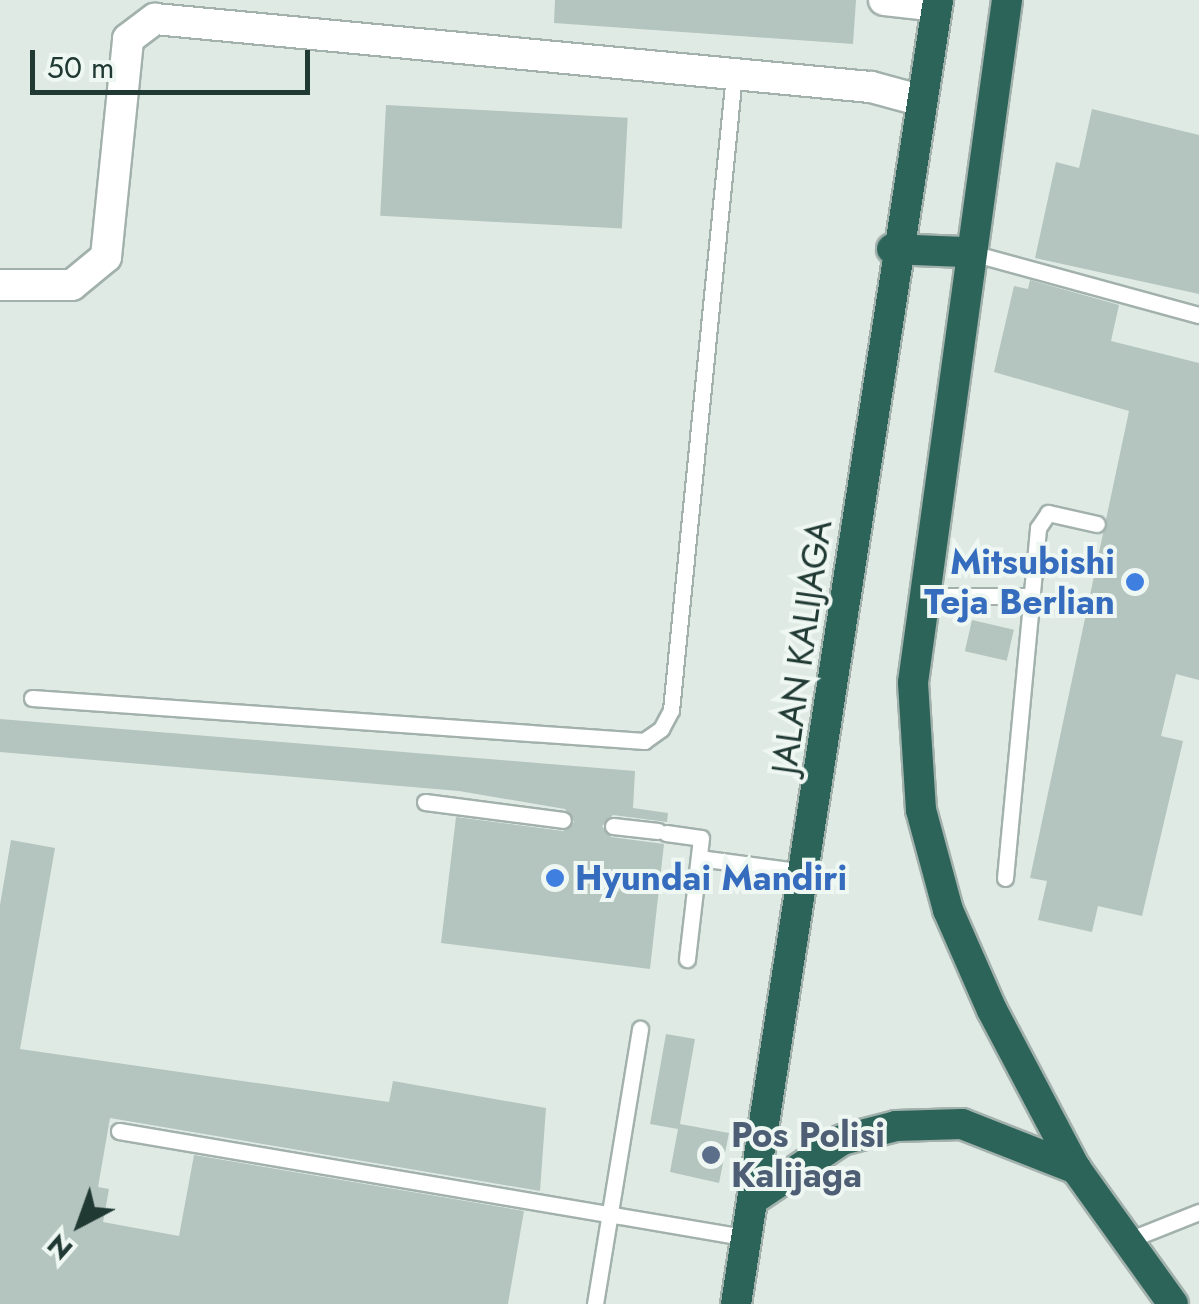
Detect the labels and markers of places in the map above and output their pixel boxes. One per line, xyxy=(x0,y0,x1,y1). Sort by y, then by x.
place label: Mitsubishi Teja Berlian xyxy=(924,541,1115,623)
marker: Mitsubishi Teja Berlian xyxy=(1124,571,1146,593)
place label: Hyundai Mandiri xyxy=(575,857,847,899)
marker: Hyundai Mandiri xyxy=(544,867,566,889)
place label: Pos Polisi Kalijaga xyxy=(731,1114,885,1196)
marker: Pos Polisi Kalijaga xyxy=(700,1144,722,1166)

